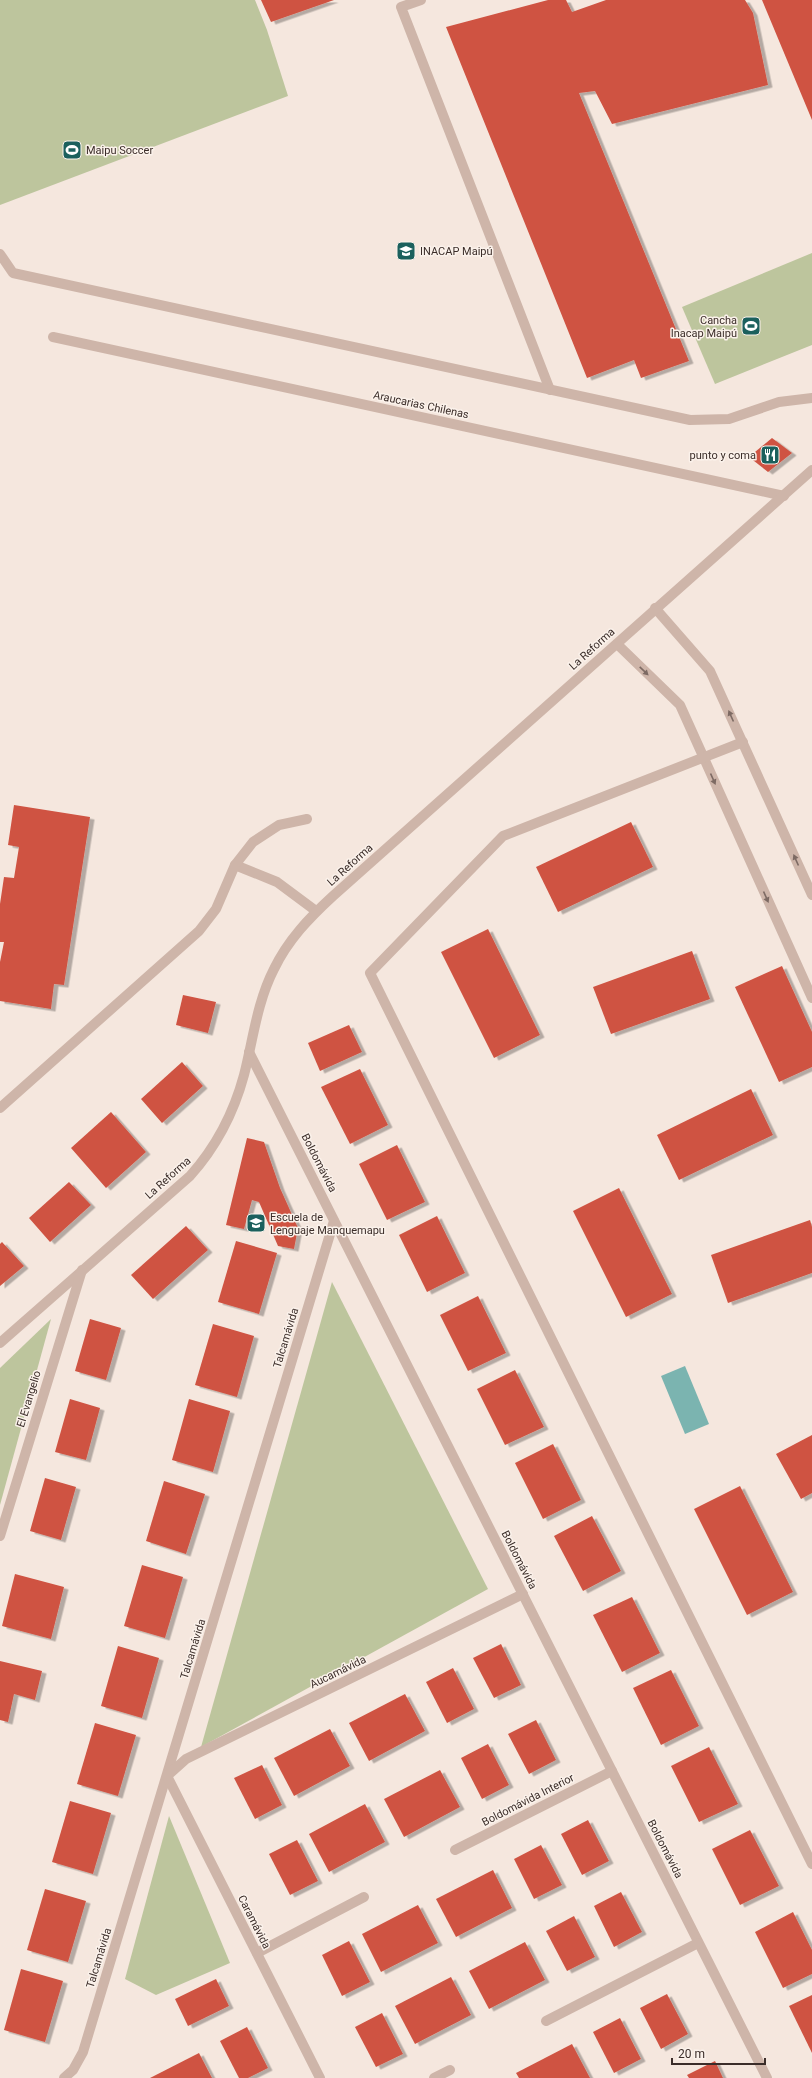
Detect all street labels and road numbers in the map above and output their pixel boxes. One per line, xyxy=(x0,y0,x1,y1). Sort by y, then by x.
street label: Araucarias Chilenas xyxy=(372,389,470,422)
street label: La Reforma xyxy=(567,625,617,673)
street label: La Reforma xyxy=(325,841,375,889)
street label: Boldomávida xyxy=(299,1132,339,1194)
street label: La Reforma xyxy=(143,1154,193,1202)
street label: Talcamávida xyxy=(271,1306,301,1370)
street label: El Evangelio xyxy=(14,1369,44,1429)
street label: Boldomávida xyxy=(499,1529,539,1591)
street label: Talcamávida xyxy=(178,1617,208,1681)
street label: Aucamávida xyxy=(308,1653,368,1691)
street label: Boldomávida Interior xyxy=(480,1771,576,1829)
street label: Boldomávida xyxy=(645,1818,685,1880)
street label: Caramávida xyxy=(235,1893,273,1951)
street label: Talcamávida xyxy=(84,1926,114,1990)

